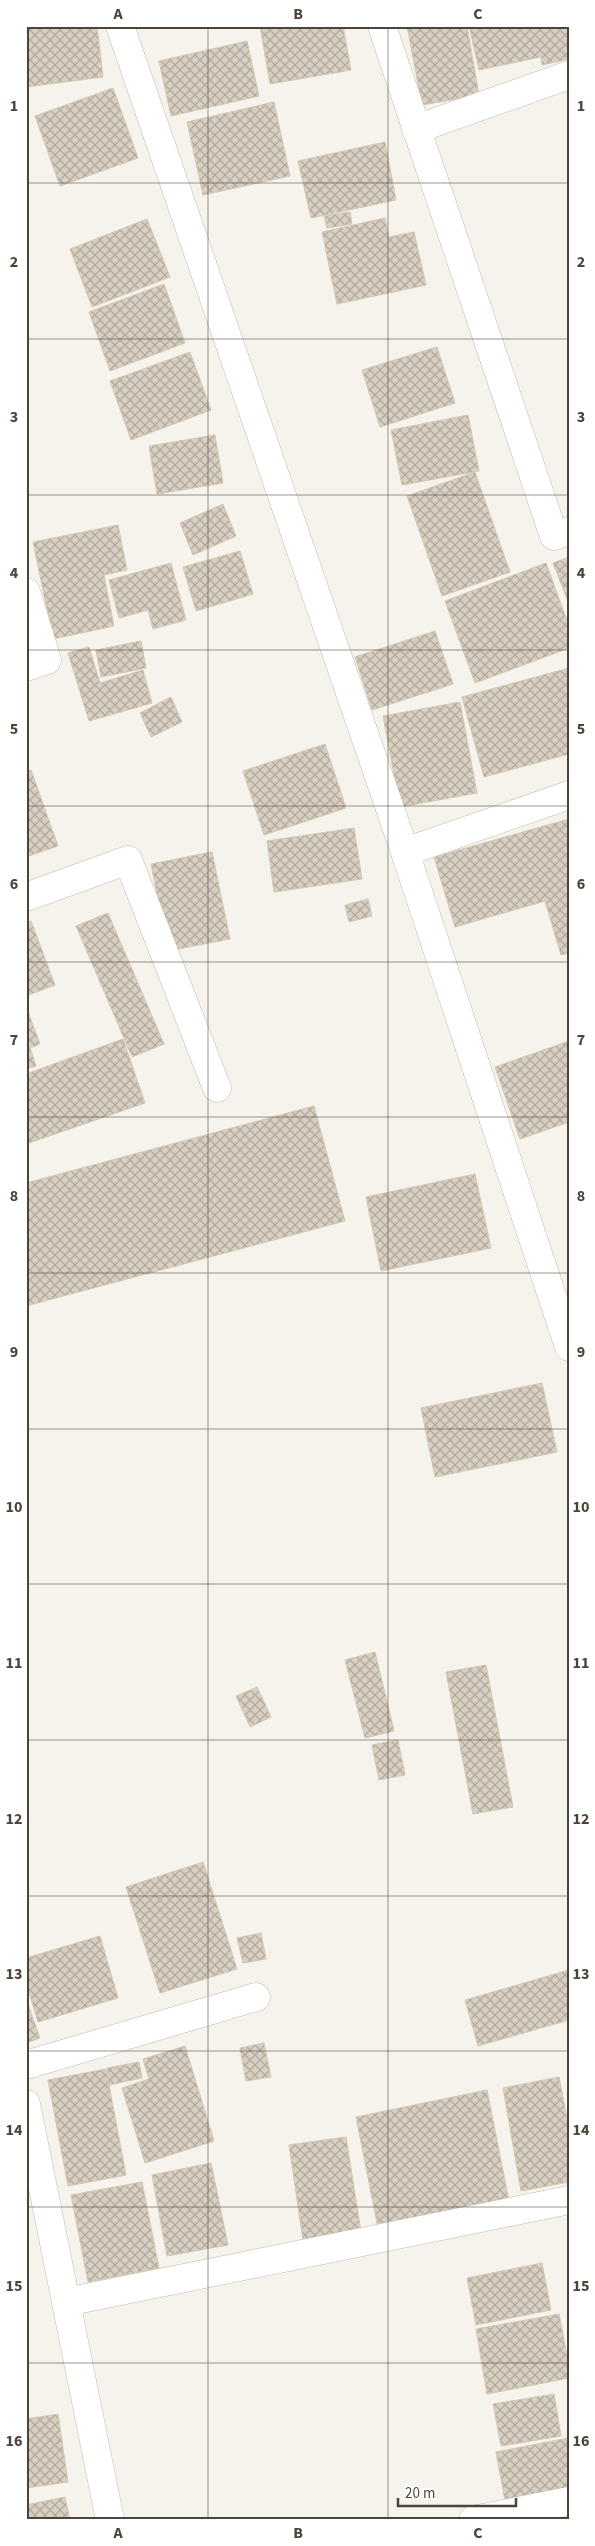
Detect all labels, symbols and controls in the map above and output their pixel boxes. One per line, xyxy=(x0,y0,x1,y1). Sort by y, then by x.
text: A xyxy=(112,3,123,25)
text: B xyxy=(293,3,303,25)
text: C xyxy=(473,3,483,25)
text: 1 xyxy=(10,95,18,117)
text: 1 xyxy=(577,95,585,117)
text: 2 xyxy=(10,251,18,273)
text: 2 xyxy=(577,251,585,273)
text: 3 xyxy=(10,406,18,428)
text: 3 xyxy=(577,406,585,428)
text: 4 xyxy=(10,562,19,584)
text: 4 xyxy=(577,562,586,584)
text: 5 xyxy=(10,718,18,740)
text: 5 xyxy=(577,718,585,740)
text: 6 xyxy=(10,873,18,895)
text: 6 xyxy=(577,873,585,895)
text: 7 xyxy=(10,1029,18,1051)
text: 7 xyxy=(577,1029,585,1051)
text: 8 xyxy=(10,1185,18,1207)
text: 8 xyxy=(577,1185,585,1207)
text: 9 xyxy=(10,1341,18,1363)
text: 9 xyxy=(577,1341,585,1363)
text: 10 xyxy=(6,1496,22,1518)
text: 10 xyxy=(573,1496,589,1518)
text: 11 xyxy=(6,1652,22,1674)
text: 11 xyxy=(573,1652,589,1674)
text: 12 xyxy=(6,1808,22,1830)
text: 12 xyxy=(573,1808,589,1830)
text: 13 xyxy=(6,1963,22,1985)
text: 13 xyxy=(573,1963,589,1985)
text: 14 xyxy=(6,2119,23,2141)
text: 14 xyxy=(573,2119,590,2141)
text: 15 xyxy=(6,2275,22,2297)
text: 15 xyxy=(573,2275,589,2297)
text: 16 xyxy=(6,2430,22,2452)
text: 16 xyxy=(573,2430,589,2452)
scale bar xyxy=(398,2476,515,2508)
text: 20 m xyxy=(405,2483,435,2504)
text: A xyxy=(112,2522,123,2544)
text: B xyxy=(293,2522,303,2544)
text: C xyxy=(473,2522,483,2544)

